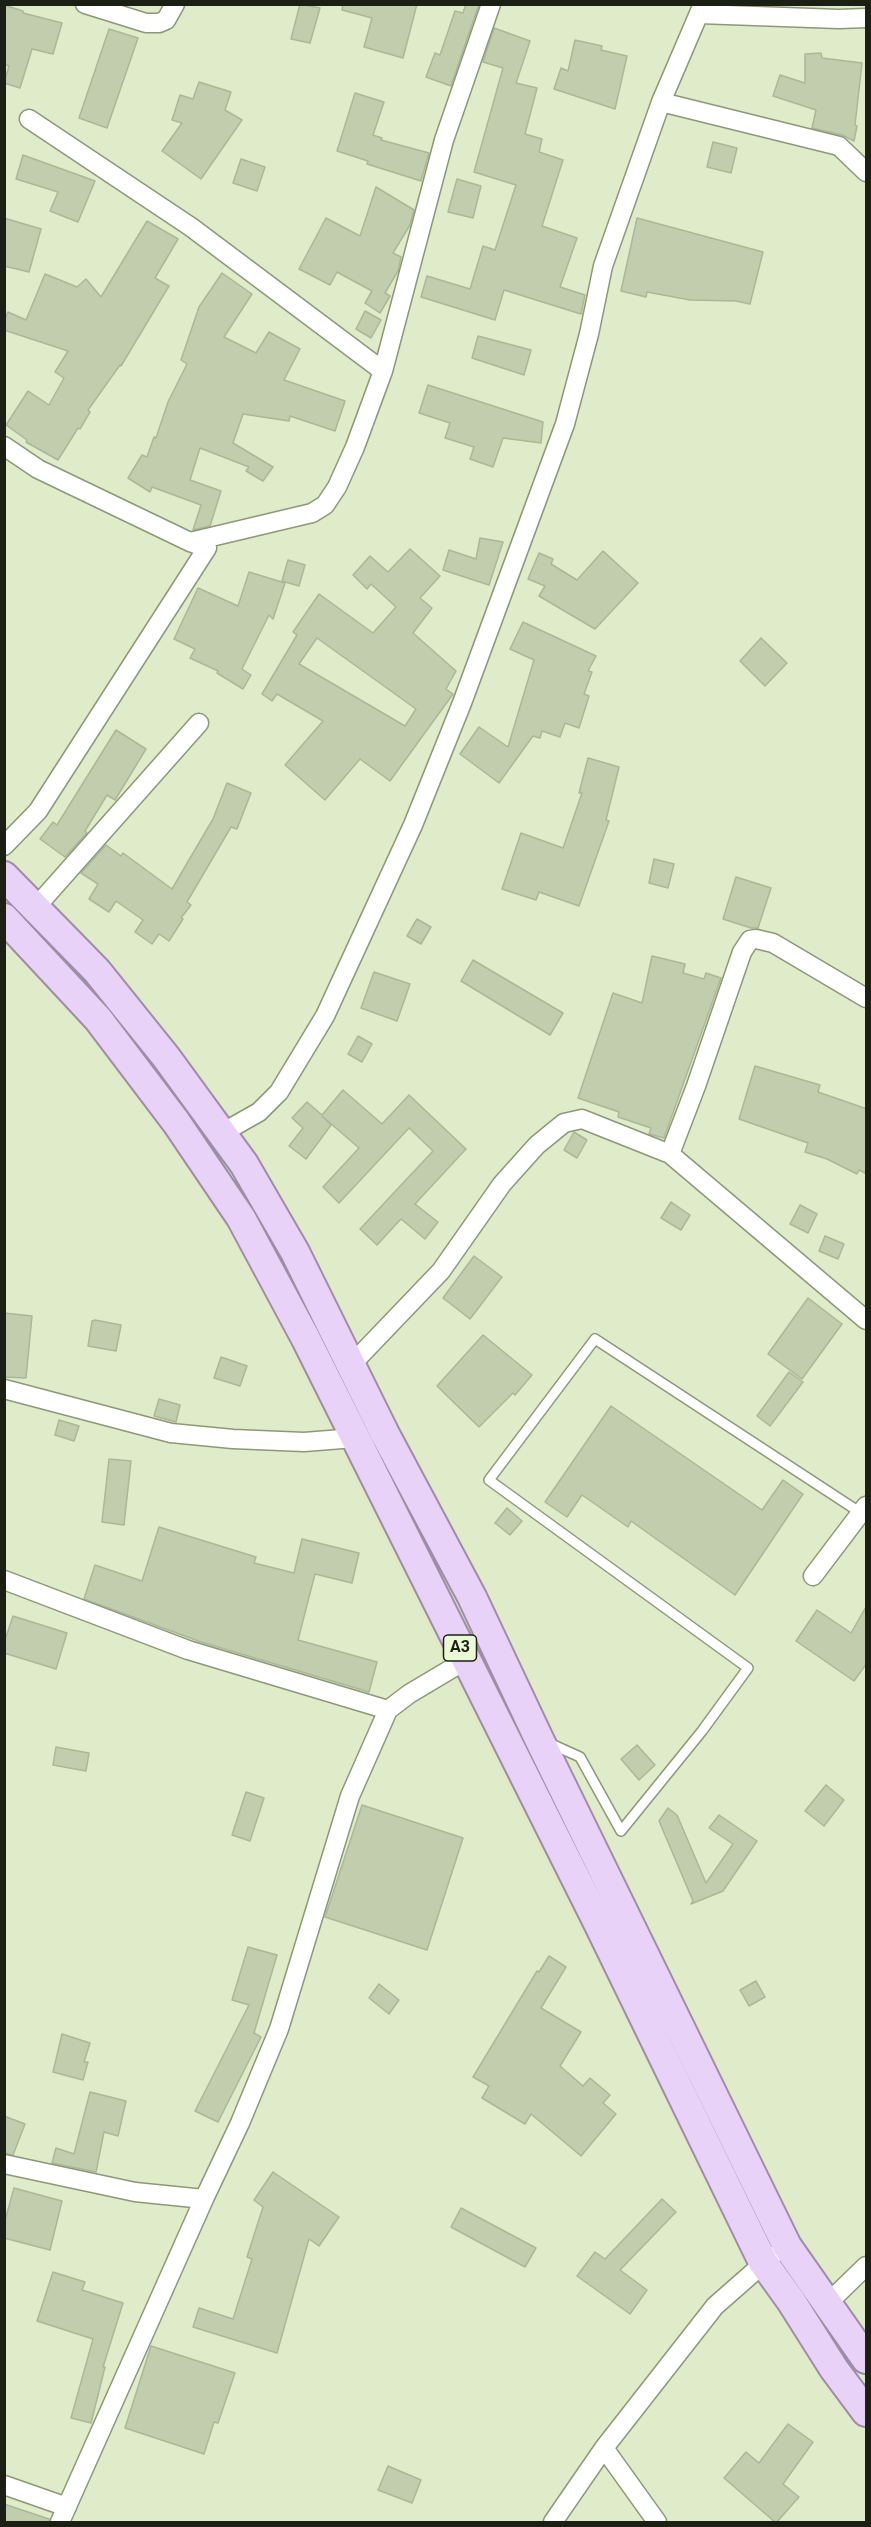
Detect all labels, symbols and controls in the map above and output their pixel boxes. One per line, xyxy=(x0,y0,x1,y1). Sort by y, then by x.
road number: A3 xyxy=(444,1635,476,1661)

